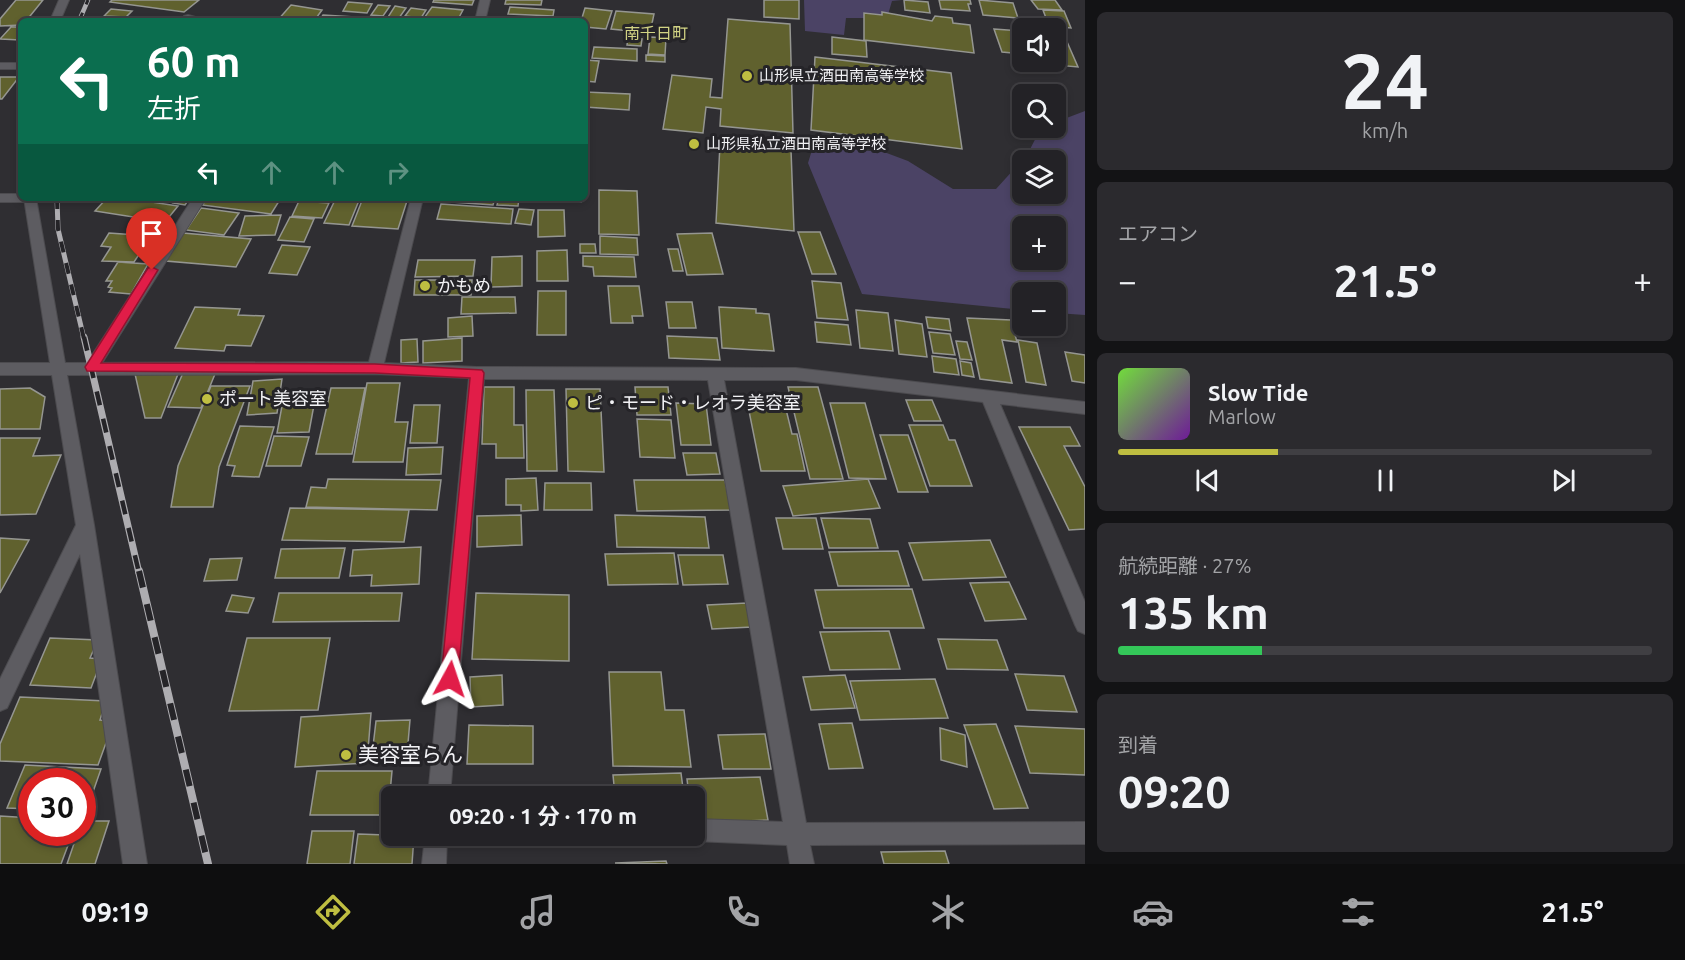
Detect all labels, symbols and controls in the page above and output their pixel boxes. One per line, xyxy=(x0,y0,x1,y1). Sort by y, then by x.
map controls xyxy=(1012,18,1066,336)
button: sound xyxy=(1012,18,1066,72)
district label: 南千日町 xyxy=(624,24,688,42)
text: 24 xyxy=(1341,36,1429,124)
text: 60 m xyxy=(147,38,241,85)
icon: left xyxy=(48,42,126,120)
place label: 山形県立酒田南高等学校 xyxy=(759,67,924,84)
marker: 山形県立酒田南高等学校 xyxy=(740,69,754,83)
button: search xyxy=(1012,84,1066,138)
text: 左折 xyxy=(147,93,201,123)
text: km/h xyxy=(1362,119,1408,142)
place label: 山形県私立酒田南高等学校 xyxy=(706,135,886,152)
marker: 山形県私立酒田南高等学校 xyxy=(687,137,701,151)
button: layers xyxy=(1012,150,1066,204)
icon: left xyxy=(192,156,225,189)
icon: ahead xyxy=(255,156,288,189)
icon: ahead xyxy=(318,156,351,189)
icon: right xyxy=(381,156,414,189)
pin xyxy=(126,208,177,270)
button: + xyxy=(1012,216,1066,270)
icon: arrive xyxy=(135,217,168,250)
text: エアコン xyxy=(1118,222,1198,245)
text: 21.5° xyxy=(1333,255,1437,306)
text: − xyxy=(1118,262,1137,299)
text: + xyxy=(1633,262,1652,299)
place label: かもめ xyxy=(437,275,491,295)
marker: かもめ xyxy=(418,279,432,293)
button: − xyxy=(1012,282,1066,336)
text: Slow Tide xyxy=(1208,380,1308,405)
place label: ポート美容室 xyxy=(219,388,327,408)
marker: ポート美容室 xyxy=(200,392,214,406)
place label: ピ・モード・レオラ美容室 xyxy=(585,392,801,412)
marker: ピ・モード・レオラ美容室 xyxy=(566,396,580,410)
text: Marlow xyxy=(1208,405,1276,428)
icon: previous xyxy=(1191,464,1224,497)
icon: pause xyxy=(1369,464,1402,497)
icon: next xyxy=(1547,464,1580,497)
text: 航続距離 · 27% xyxy=(1118,554,1251,577)
text: 135 km xyxy=(1118,587,1269,638)
position arrow xyxy=(418,647,482,711)
text: 到着 xyxy=(1118,733,1158,756)
place label: 美容室らん xyxy=(358,742,463,766)
marker: 美容室らん xyxy=(339,748,353,762)
text: 09:20 xyxy=(1118,766,1231,817)
speed limit sign: 30 xyxy=(18,768,96,846)
text: 09:20 · 1 分 · 170 m xyxy=(449,803,637,828)
icon: directions xyxy=(312,891,354,933)
icon: music xyxy=(517,891,559,933)
icon: phone xyxy=(722,891,764,933)
icon: climate xyxy=(927,891,969,933)
icon: car xyxy=(1132,891,1174,933)
icon: filters xyxy=(1337,891,1379,933)
text: 09:19 xyxy=(81,897,149,927)
text: 21.5° xyxy=(1542,897,1603,927)

